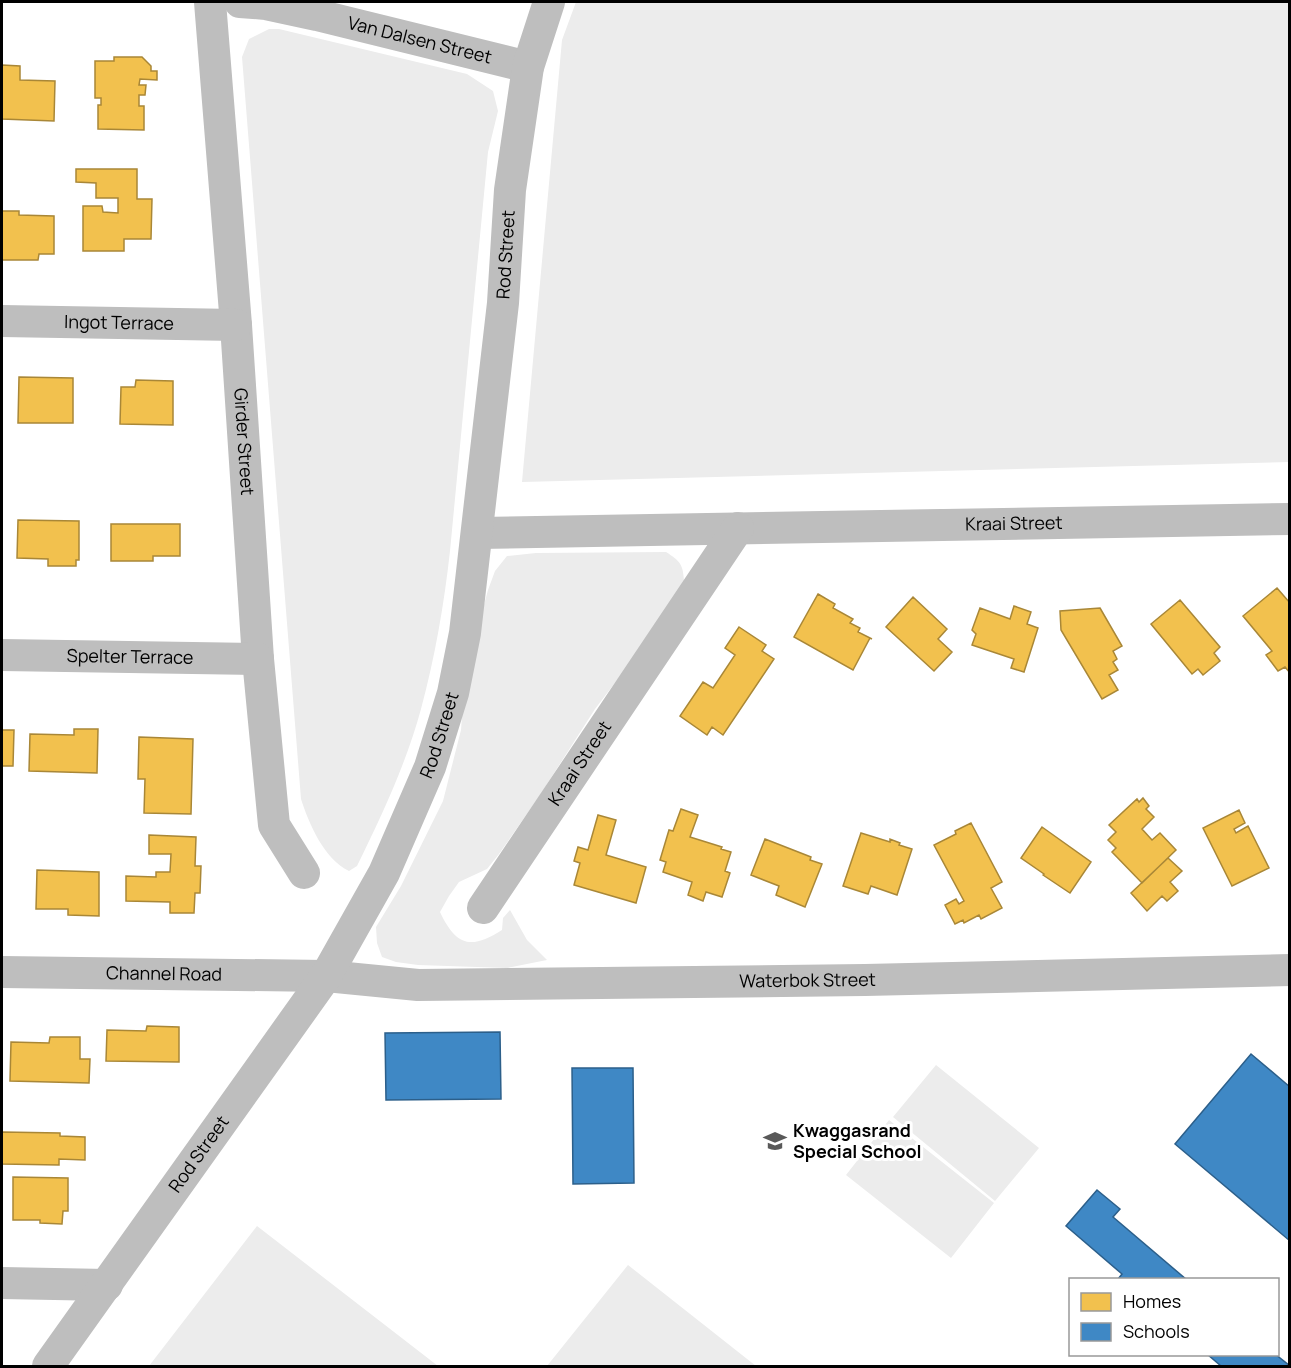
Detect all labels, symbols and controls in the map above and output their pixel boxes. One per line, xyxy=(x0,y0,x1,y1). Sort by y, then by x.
street label: Van Dalsen Street xyxy=(345,10,494,69)
street label: Rod Street xyxy=(490,209,520,300)
street label: Ingot Terrace xyxy=(64,309,174,335)
street label: Girder Street xyxy=(229,387,260,496)
street label: Kraai Street xyxy=(965,510,1063,536)
street label: Spelter Terrace xyxy=(66,643,194,669)
street label: Rod Street xyxy=(414,689,464,782)
street label: Kraai Street xyxy=(542,716,616,810)
street label: Channel Road xyxy=(106,960,222,986)
street label: Waterbok Street xyxy=(739,967,876,992)
street label: Rod Street xyxy=(162,1110,234,1197)
place label: Kwaggasrand Special School xyxy=(793,1118,922,1163)
school or university icon: Kwaggasrand Special School xyxy=(762,1128,788,1154)
legend xyxy=(1069,1278,1279,1356)
text: Homes xyxy=(1123,1289,1181,1313)
text: Schools xyxy=(1123,1319,1190,1343)

